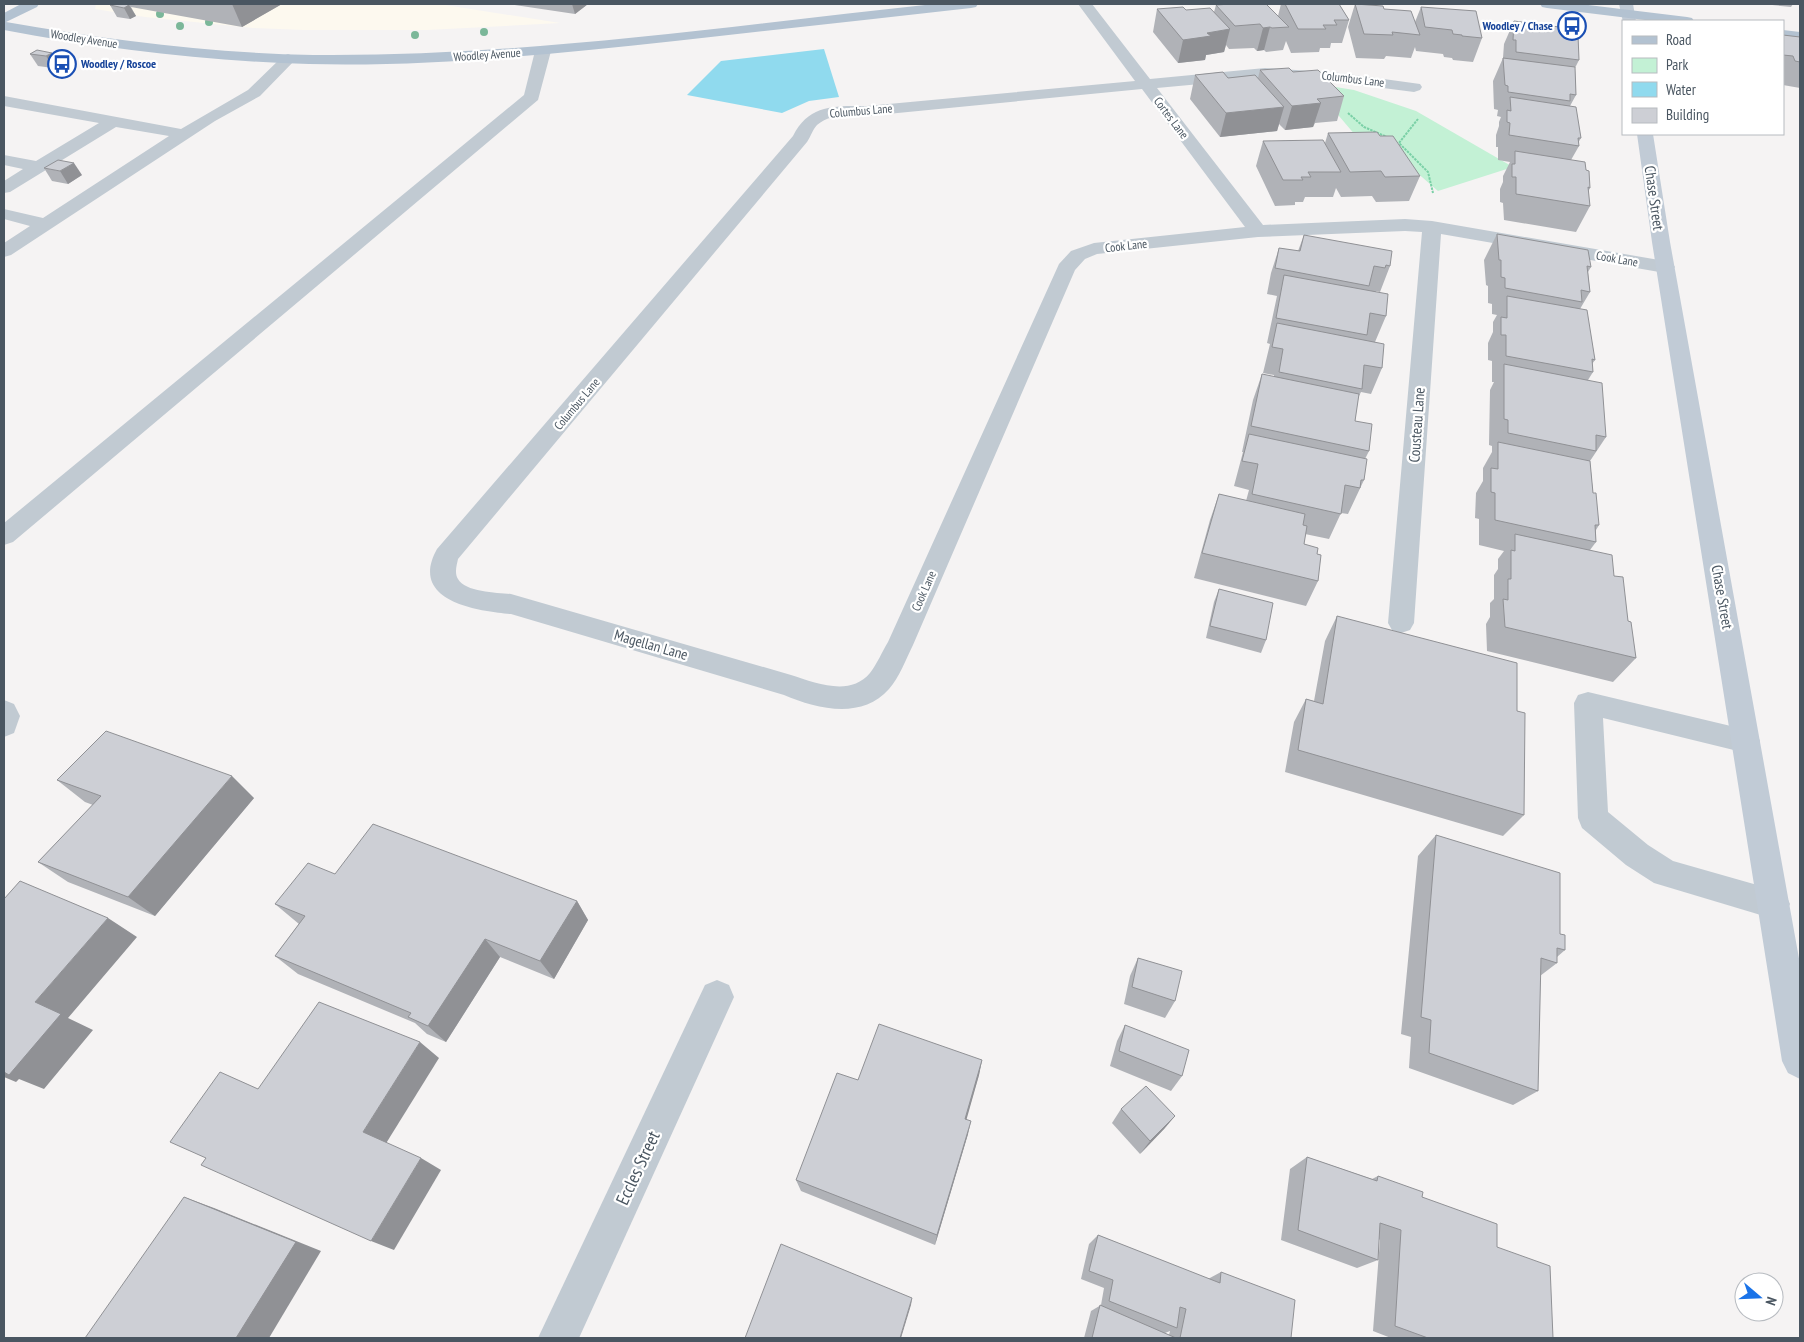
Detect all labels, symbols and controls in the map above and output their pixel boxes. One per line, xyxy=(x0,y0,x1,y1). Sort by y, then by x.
bus stop icon: Woodley / Chase xyxy=(1557,11,1587,41)
place label: Woodley / Chase xyxy=(1481,18,1553,33)
legend xyxy=(1622,20,1784,135)
street label: Woodley Avenue xyxy=(50,26,119,51)
text: Road xyxy=(1666,30,1692,49)
street label: Woodley Avenue xyxy=(453,45,521,64)
bus stop icon: Woodley / Roscoe xyxy=(47,49,77,79)
text: Park xyxy=(1666,55,1688,74)
place label: Woodley / Roscoe xyxy=(80,56,156,71)
street label: Columbus Lane xyxy=(1321,67,1385,90)
text: Water xyxy=(1666,80,1697,99)
street label: Cortes Lane xyxy=(1151,94,1192,142)
street label: Columbus Lane xyxy=(829,100,893,121)
text: Building xyxy=(1666,105,1709,124)
street label: Chase Street xyxy=(1641,164,1668,231)
street label: Cook Lane xyxy=(1104,236,1148,255)
street label: Cook Lane xyxy=(1595,247,1639,270)
street label: Columbus Lane xyxy=(551,375,603,433)
street label: Cousteau Lane xyxy=(1404,387,1429,463)
street label: Chase Street xyxy=(1707,563,1737,631)
street label: Cook Lane xyxy=(908,568,939,613)
street label: Magellan Lane xyxy=(612,625,690,664)
street label: Eccles Street xyxy=(610,1127,665,1208)
north arrow xyxy=(1734,1272,1784,1322)
text: N xyxy=(1762,1295,1781,1308)

